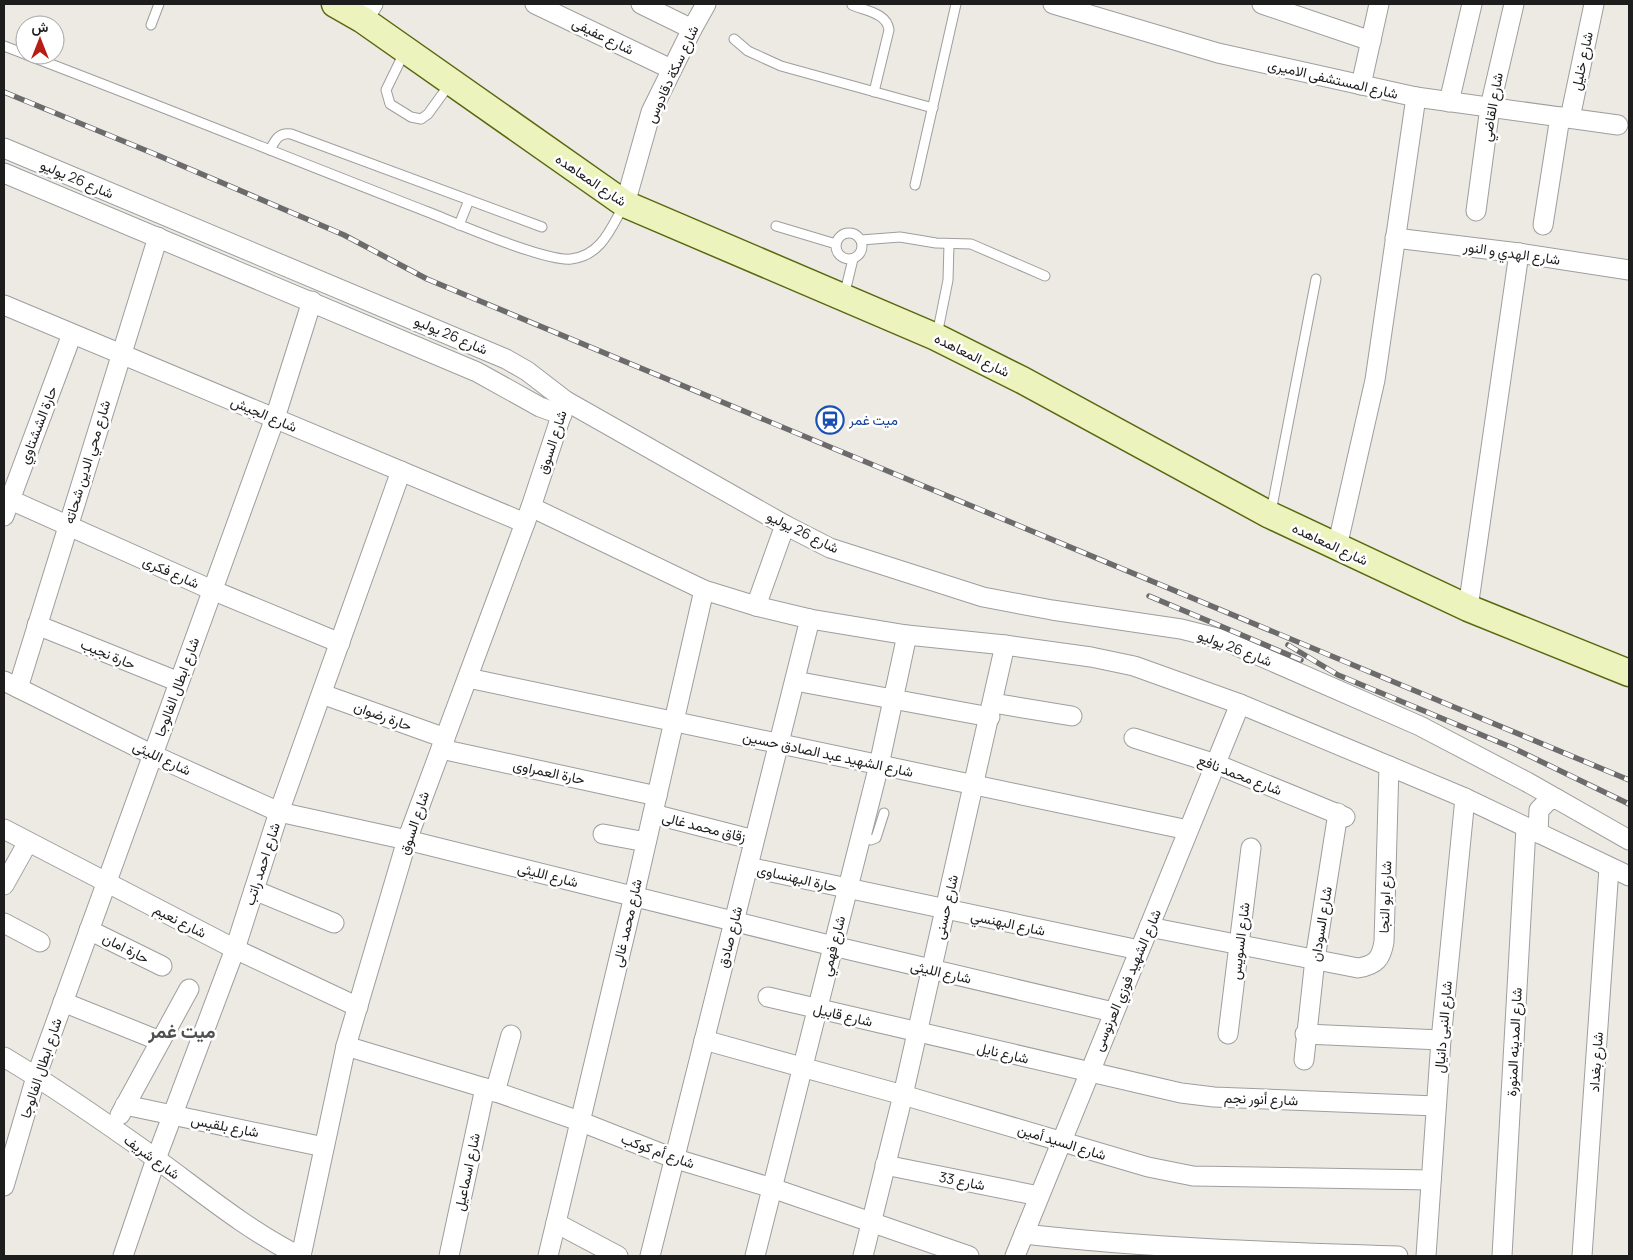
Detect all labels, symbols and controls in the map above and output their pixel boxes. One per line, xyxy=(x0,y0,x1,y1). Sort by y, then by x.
street label: شارع عفيفى xyxy=(568,12,637,60)
north arrow xyxy=(15,15,65,65)
text: ش xyxy=(32,17,49,36)
street label: شارع سكة دقادوس xyxy=(641,22,704,126)
street label: شارع خليل xyxy=(1566,30,1599,93)
street label: شارع المستشفى الاميرى xyxy=(1266,54,1400,105)
street label: شارع القاضي xyxy=(1476,71,1510,143)
street label: شارع المعاهده xyxy=(551,149,630,212)
street label: شارع 26 يوليو xyxy=(37,155,117,204)
street label: شارع الهدي و النور xyxy=(1461,236,1562,272)
street label: شارع 26 يوليو xyxy=(411,311,491,360)
street label: شارع المعاهده xyxy=(930,328,1013,383)
street label: حارة الششتاوي xyxy=(14,383,64,468)
street label: شارع الجيش xyxy=(227,391,300,438)
street label: شارع محي الدين شحاته xyxy=(59,398,117,527)
station icon: ميت غمر xyxy=(815,405,845,435)
street label: شارع السوق xyxy=(532,408,573,477)
place label: ميت غمر xyxy=(848,410,898,429)
street label: شارع 26 يوليو xyxy=(763,506,842,559)
street label: شارع المعاهده xyxy=(1288,518,1371,571)
street label: شارع فكرى xyxy=(139,551,202,594)
street label: شارع 26 يوليو xyxy=(1195,625,1275,672)
street label: حارة نجيب xyxy=(78,634,138,673)
street label: شارع ابطال الفالوجا xyxy=(150,635,205,740)
street label: حارة رضوان xyxy=(352,696,415,735)
street label: شارع الشهيد عبد الصادق حسين xyxy=(741,726,915,783)
street label: شارع الليثى xyxy=(129,736,194,781)
street label: شارع محمد نافع xyxy=(1195,750,1285,801)
street label: حارة العمراوى xyxy=(511,755,587,788)
street label: شارع السوق xyxy=(394,789,435,858)
street label: زقاق محمد غالى xyxy=(660,807,748,846)
street label: شارع احمد راتب xyxy=(239,820,286,908)
street label: شارع الليثى xyxy=(515,858,580,893)
street label: حارة البهنساوى xyxy=(755,859,839,896)
street label: شارع ابو النجا xyxy=(1374,860,1397,934)
street label: شارع حسنى xyxy=(929,873,964,942)
street label: شارع محمد غالى xyxy=(607,877,648,969)
street label: شارع السودان xyxy=(1305,885,1338,963)
street label: شارع نعيم xyxy=(150,899,210,944)
street label: شارع السويس xyxy=(1225,901,1256,981)
street label: شارع صادق xyxy=(713,904,748,970)
street label: شارع البهنسي xyxy=(968,905,1047,943)
street label: شارع الشهيد فوزي العرنوسى xyxy=(1088,906,1168,1055)
street label: شارع فهمي xyxy=(816,914,852,979)
street label: حارة امان xyxy=(100,928,153,967)
street label: شارع الليثى xyxy=(908,955,973,990)
street label: شارع النبى دانيال xyxy=(1429,980,1458,1074)
street label: شارع المدينه المنورة xyxy=(1501,987,1528,1097)
street label: شارع قابيل xyxy=(811,998,875,1032)
street label: شارع ابطال الفالوجا xyxy=(15,1015,68,1121)
district label: ميت غمر xyxy=(147,1018,216,1044)
street label: شارع بغداد xyxy=(1584,1031,1609,1093)
street label: شارع نايل xyxy=(975,1037,1031,1070)
street label: شارع أنور نجم xyxy=(1223,1088,1299,1111)
street label: شارع بلقيس xyxy=(189,1110,261,1143)
street label: شارع السيد أمين xyxy=(1015,1119,1109,1166)
street label: شارع أم كوكب xyxy=(618,1128,698,1175)
street label: شارع شريف xyxy=(119,1130,184,1185)
street label: شارع اسماعيل xyxy=(449,1131,486,1213)
street label: شارع 33 xyxy=(937,1167,987,1196)

